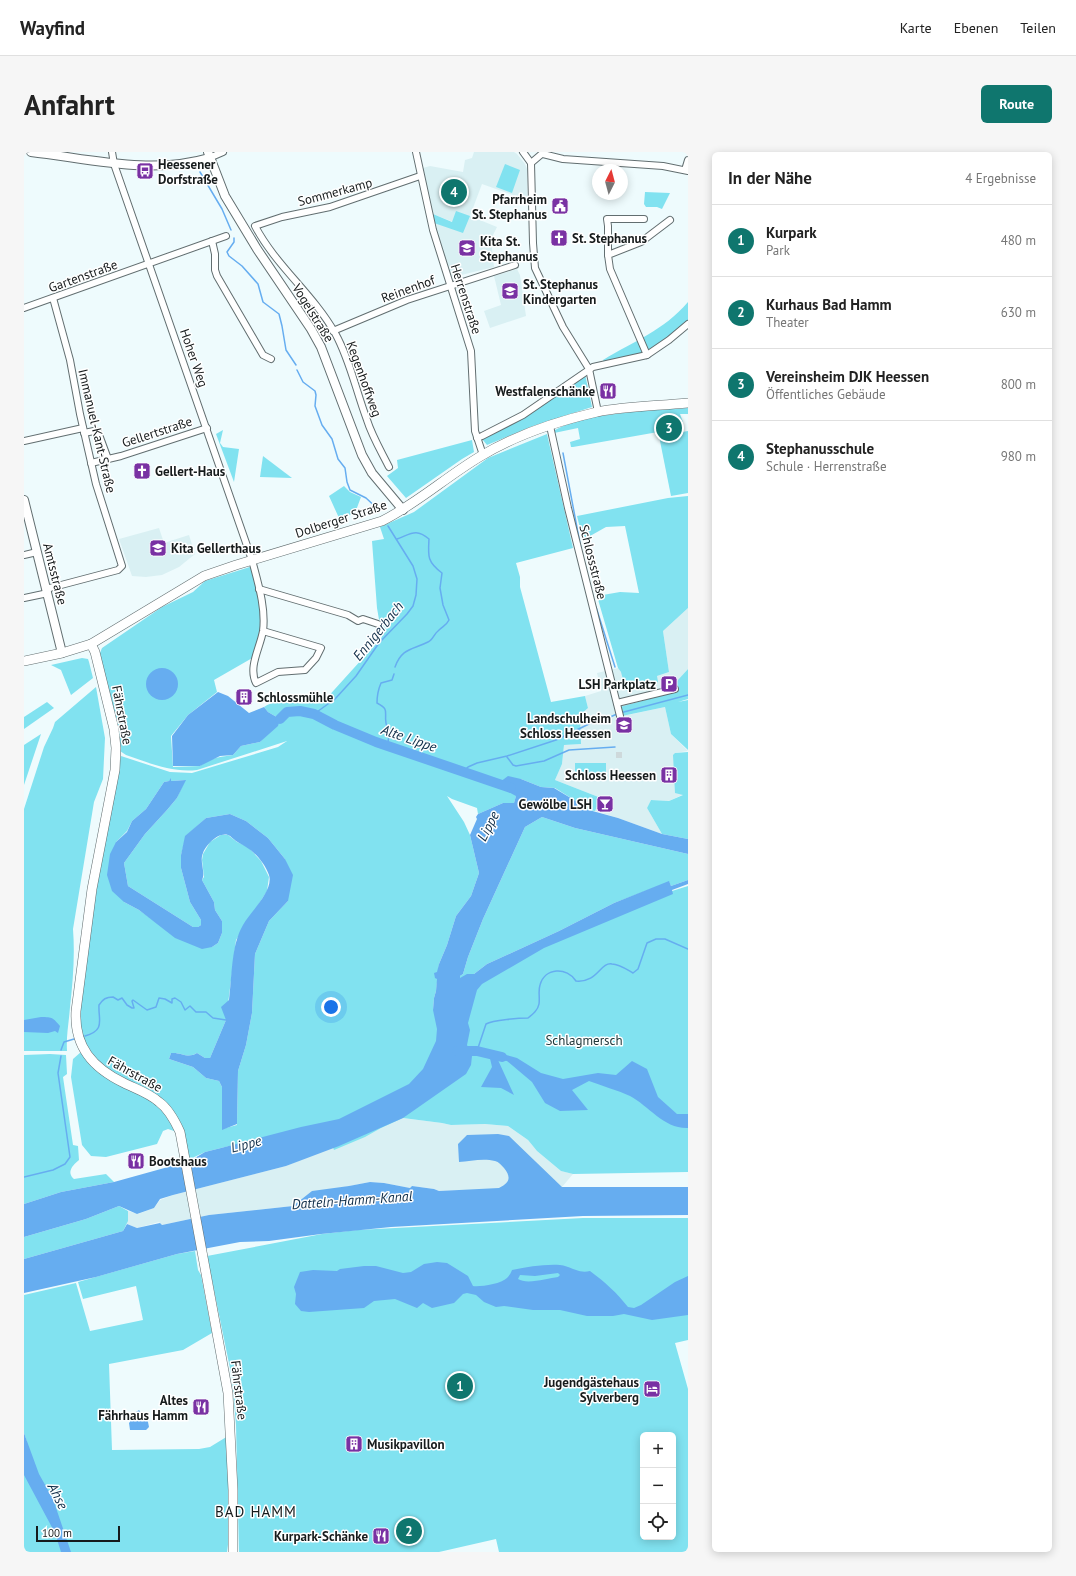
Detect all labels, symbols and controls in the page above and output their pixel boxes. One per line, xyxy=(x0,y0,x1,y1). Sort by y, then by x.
text: Wayfind xyxy=(20,16,85,40)
text: Karte xyxy=(900,19,932,37)
text: Ebenen xyxy=(954,19,998,37)
text: Teilen xyxy=(1020,19,1056,37)
button: Route xyxy=(981,85,1052,123)
text: Anfahrt xyxy=(24,86,115,123)
place label: Heessener Dorfstraße xyxy=(158,156,218,188)
bus stop icon: Heessener Dorfstraße xyxy=(135,161,155,181)
north arrow xyxy=(592,164,628,200)
text: In der Nähe xyxy=(728,167,812,189)
text: 4 Ergebnisse xyxy=(965,170,1036,187)
street label: Sommerkamp xyxy=(296,174,374,210)
pin: 4 xyxy=(441,177,467,207)
place label: Pfarrheim St. Stephanus xyxy=(472,191,548,223)
public building icon: Pfarrheim St. Stephanus xyxy=(550,196,570,216)
text: Kurpark xyxy=(766,223,817,242)
church icon: St. Stephanus xyxy=(549,228,569,248)
place label: St. Stephanus xyxy=(572,230,648,247)
text: 1 xyxy=(737,232,745,249)
text: 480 m xyxy=(1001,232,1036,249)
place label: Kita St. Stephanus xyxy=(480,233,539,265)
school or university icon: Kita St. Stephanus xyxy=(457,238,477,258)
text: Park xyxy=(766,242,790,259)
street label: Gartenstraße xyxy=(46,256,120,296)
street label: Herrenstraße xyxy=(447,262,485,336)
street label: Reinenhof xyxy=(379,271,438,307)
place label: St. Stephanus Kindergarten xyxy=(523,276,599,308)
street label: Vogelstraße xyxy=(288,280,338,346)
school or university icon: St. Stephanus Kindergarten xyxy=(500,281,520,301)
text: Kurhaus Bad Hamm xyxy=(766,295,892,314)
text: 2 xyxy=(737,304,745,321)
text: 630 m xyxy=(1001,304,1036,321)
text: Theater xyxy=(766,314,809,331)
street label: Hoher Weg xyxy=(176,327,212,389)
street label: Kegenhoffweg xyxy=(342,339,386,419)
street label: Immanuel-Kant-Straße xyxy=(74,367,120,495)
text: Vereinsheim DJK Heessen xyxy=(766,367,929,386)
text: 3 xyxy=(737,376,745,393)
text: 800 m xyxy=(1001,376,1036,393)
restaurant icon: Westfalenschänke xyxy=(598,381,618,401)
place label: Westfalenschänke xyxy=(495,383,595,400)
text: Öffentliches Gebäude xyxy=(766,386,886,403)
street label: Gellertstraße xyxy=(120,413,194,451)
pin: 3 xyxy=(656,413,682,443)
text: Stephanusschule xyxy=(766,439,874,458)
text: 4 xyxy=(737,448,745,465)
text: 980 m xyxy=(1001,448,1036,465)
text: Schule · Herrenstraße xyxy=(766,458,887,475)
church icon: Gellert-Haus xyxy=(132,461,152,481)
place label: Gellert-Haus xyxy=(155,463,226,480)
street label: Dolberger Straße xyxy=(293,496,389,542)
street label: Schlossstraße xyxy=(575,523,611,601)
school or university icon: Kita Gellerthaus xyxy=(148,538,168,558)
place label: Kita Gellerthaus xyxy=(171,540,261,557)
street label: Amtsstraße xyxy=(39,541,71,607)
water label: Ennigerbach xyxy=(349,598,407,664)
parking icon: LSH Parkplatz xyxy=(659,674,679,694)
place label: LSH Parkplatz xyxy=(578,676,656,693)
street label: Fährstraße xyxy=(108,684,136,746)
building icon: Schlossmühle xyxy=(234,687,254,707)
place label: Schlossmühle xyxy=(257,689,334,706)
place label: Landschulheim Schloss Heessen xyxy=(520,710,611,742)
school or university icon: Landschulheim Schloss Heessen xyxy=(614,715,634,735)
water label: Alte Lippe xyxy=(378,720,440,756)
building icon: Schloss Heessen xyxy=(659,765,679,785)
place label: Schloss Heessen xyxy=(565,767,656,784)
bar icon: Gewölbe LSH xyxy=(595,794,615,814)
place label: Gewölbe LSH xyxy=(519,796,592,813)
water label: Lippe xyxy=(473,808,503,844)
your location xyxy=(321,997,341,1017)
park label: Schlagmersch xyxy=(545,1032,623,1049)
street label: Fährstraße xyxy=(105,1052,165,1096)
water label: Lippe xyxy=(229,1131,264,1157)
restaurant icon: Bootshaus xyxy=(126,1151,146,1171)
place label: Bootshaus xyxy=(149,1153,207,1170)
water label: Datteln-Hamm-Kanal xyxy=(291,1187,413,1213)
street label: Fährstraße xyxy=(227,1359,251,1421)
pin: 1 xyxy=(447,1371,473,1401)
place label: Jugendgästehaus Sylverberg xyxy=(543,1374,640,1406)
hotel icon: Jugendgästehaus Sylverberg xyxy=(642,1379,662,1399)
place label: Altes Fährhaus Hamm xyxy=(98,1392,189,1424)
restaurant icon: Altes Fährhaus Hamm xyxy=(191,1397,211,1417)
map controls xyxy=(640,1432,676,1540)
button: + xyxy=(640,1432,676,1468)
building icon: Musikpavillon xyxy=(344,1434,364,1454)
place label: Musikpavillon xyxy=(367,1436,445,1453)
button: − xyxy=(640,1468,676,1504)
water label: Ahse xyxy=(43,1479,72,1513)
district label: BAD HAMM xyxy=(215,1502,297,1521)
button: locate xyxy=(640,1504,676,1540)
pin: 2 xyxy=(396,1516,422,1546)
scale bar xyxy=(36,1524,120,1543)
text: 100 m xyxy=(42,1526,72,1540)
restaurant icon: Kurpark-Schänke xyxy=(371,1526,391,1546)
place label: Kurpark-Schänke xyxy=(274,1528,368,1545)

